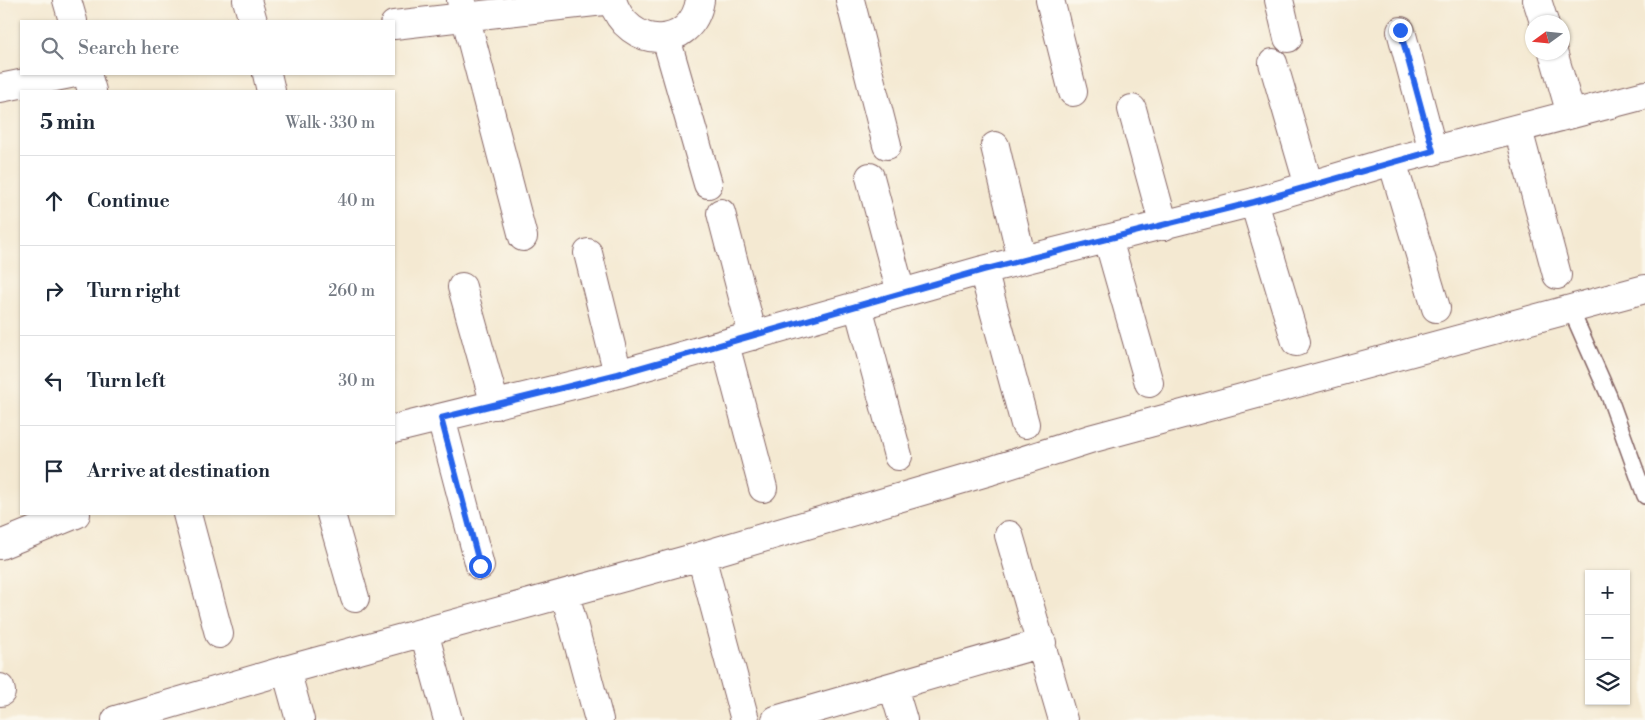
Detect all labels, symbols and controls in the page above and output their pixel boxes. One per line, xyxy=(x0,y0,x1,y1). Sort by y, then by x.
north arrow xyxy=(1525,15,1570,60)
route end xyxy=(1389,19,1412,42)
search box xyxy=(20,20,395,75)
icon: search xyxy=(38,34,66,62)
text: Search here xyxy=(78,36,179,60)
text: 5 min xyxy=(40,110,95,136)
text: Walk · 330 m xyxy=(285,113,375,133)
icon: ahead xyxy=(40,187,68,215)
text: Continue xyxy=(87,189,170,213)
text: 40 m xyxy=(338,191,375,211)
icon: right xyxy=(40,277,68,305)
text: Turn right xyxy=(87,279,180,303)
text: 260 m xyxy=(328,281,375,301)
icon: left xyxy=(40,367,68,395)
text: Turn left xyxy=(87,369,166,393)
text: 30 m xyxy=(338,371,375,391)
icon: arrive xyxy=(40,457,68,485)
text: Arrive at destination xyxy=(87,459,270,483)
route start xyxy=(469,555,492,578)
map controls xyxy=(1585,570,1630,705)
button: + xyxy=(1585,570,1630,615)
button: − xyxy=(1585,615,1630,660)
button: layers xyxy=(1585,660,1630,705)

